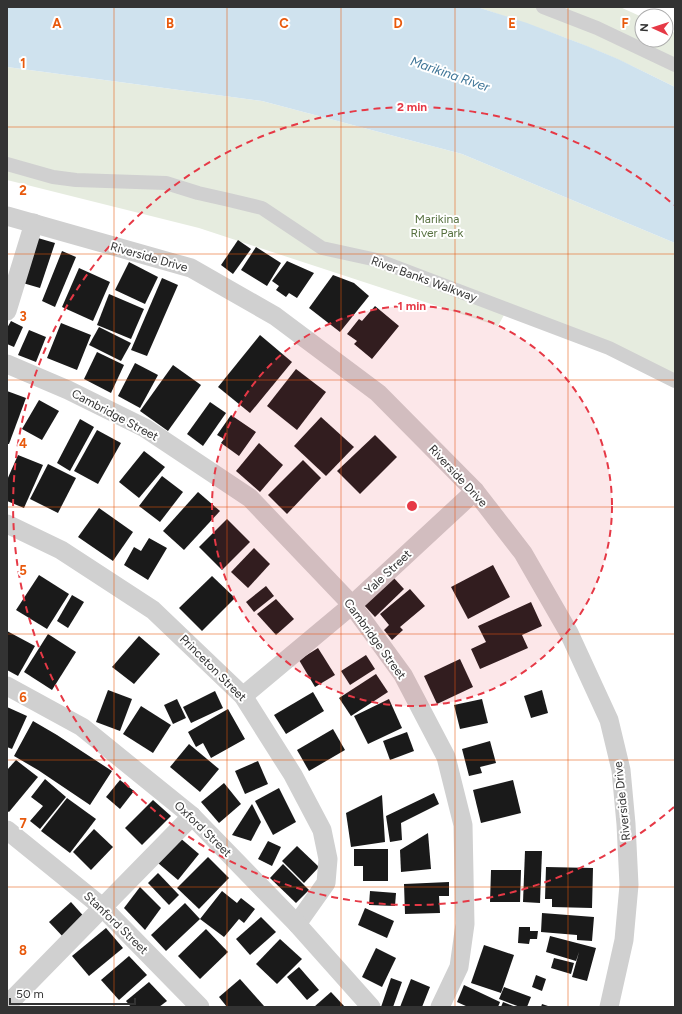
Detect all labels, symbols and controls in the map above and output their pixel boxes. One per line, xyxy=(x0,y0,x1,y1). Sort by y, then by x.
north arrow xyxy=(634,8,674,48)
text: A xyxy=(52,16,62,31)
text: B xyxy=(166,16,174,31)
text: C xyxy=(279,16,289,31)
text: D xyxy=(393,16,403,31)
text: E xyxy=(508,16,516,31)
text: F xyxy=(621,16,629,31)
text: N xyxy=(638,23,651,32)
water label: Marikina River xyxy=(408,53,492,95)
text: 1 xyxy=(20,56,26,71)
text: 2 min xyxy=(397,100,427,114)
text: 2 xyxy=(19,183,27,198)
park label: Marikina River Park xyxy=(411,212,464,240)
street label: Riverside Drive xyxy=(109,239,190,275)
street label: River Banks Walkway xyxy=(369,253,480,305)
text: 1 min xyxy=(398,299,426,313)
text: 3 xyxy=(19,309,27,324)
street label: Cambridge Street xyxy=(69,386,161,444)
text: 4 xyxy=(19,436,27,451)
street label: Riverside Drive xyxy=(426,442,491,510)
centre of rings xyxy=(405,499,419,513)
street label: Yale Street xyxy=(362,547,414,597)
text: 5 xyxy=(19,563,27,578)
street label: Cambridge Street xyxy=(341,596,409,682)
street label: Princeton Street xyxy=(177,632,249,704)
text: 6 xyxy=(19,690,27,705)
street label: Riverside Drive xyxy=(611,760,633,841)
street label: Oxford Street xyxy=(172,798,235,860)
text: 7 xyxy=(19,816,27,831)
street label: Stanford Street xyxy=(81,889,151,957)
text: 8 xyxy=(19,943,27,958)
scale bar xyxy=(10,980,135,1006)
text: 50 m xyxy=(16,987,44,1001)

